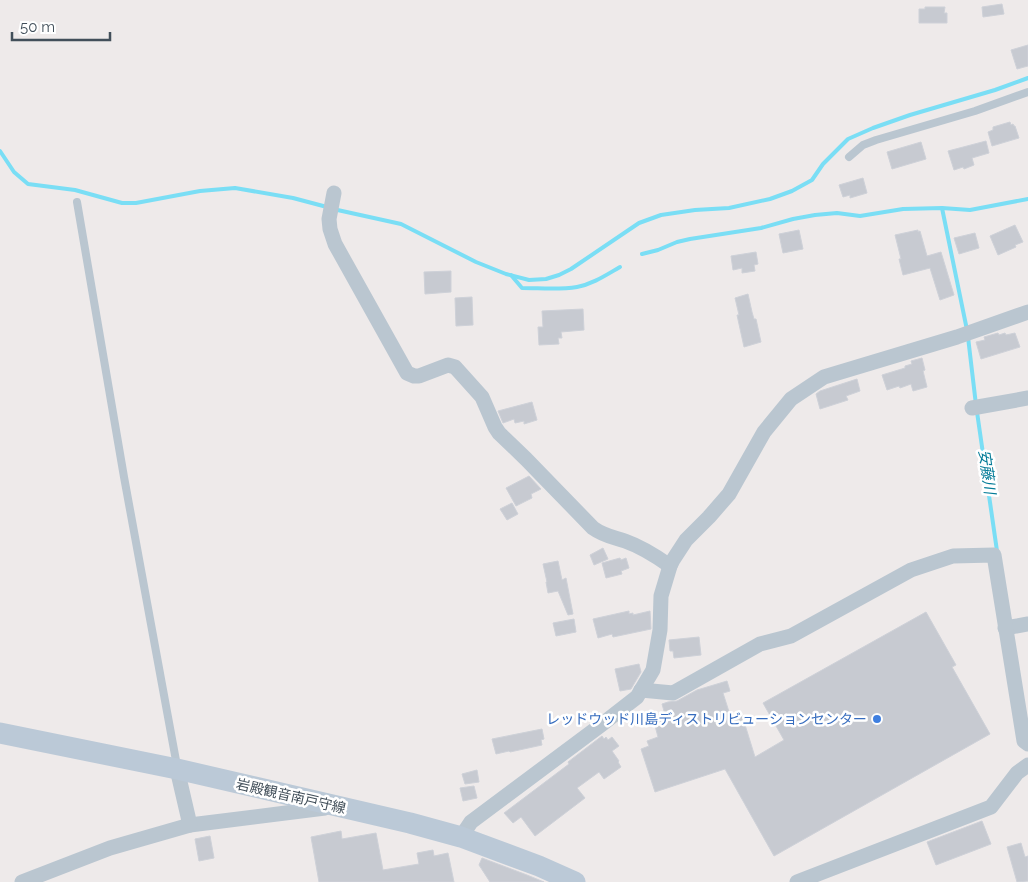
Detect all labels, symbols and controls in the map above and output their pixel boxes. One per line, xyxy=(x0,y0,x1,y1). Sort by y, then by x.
scale bar xyxy=(12,10,110,42)
text: 50 m xyxy=(20,18,55,36)
water label: 安藤川 xyxy=(975,448,999,498)
place label: レッドウッド川島ディストリビューションセンター xyxy=(546,711,867,727)
marker: レッドウッド川島ディストリビューションセンター xyxy=(871,713,883,725)
street label: 岩殿観音南戸守線 xyxy=(235,776,347,816)

